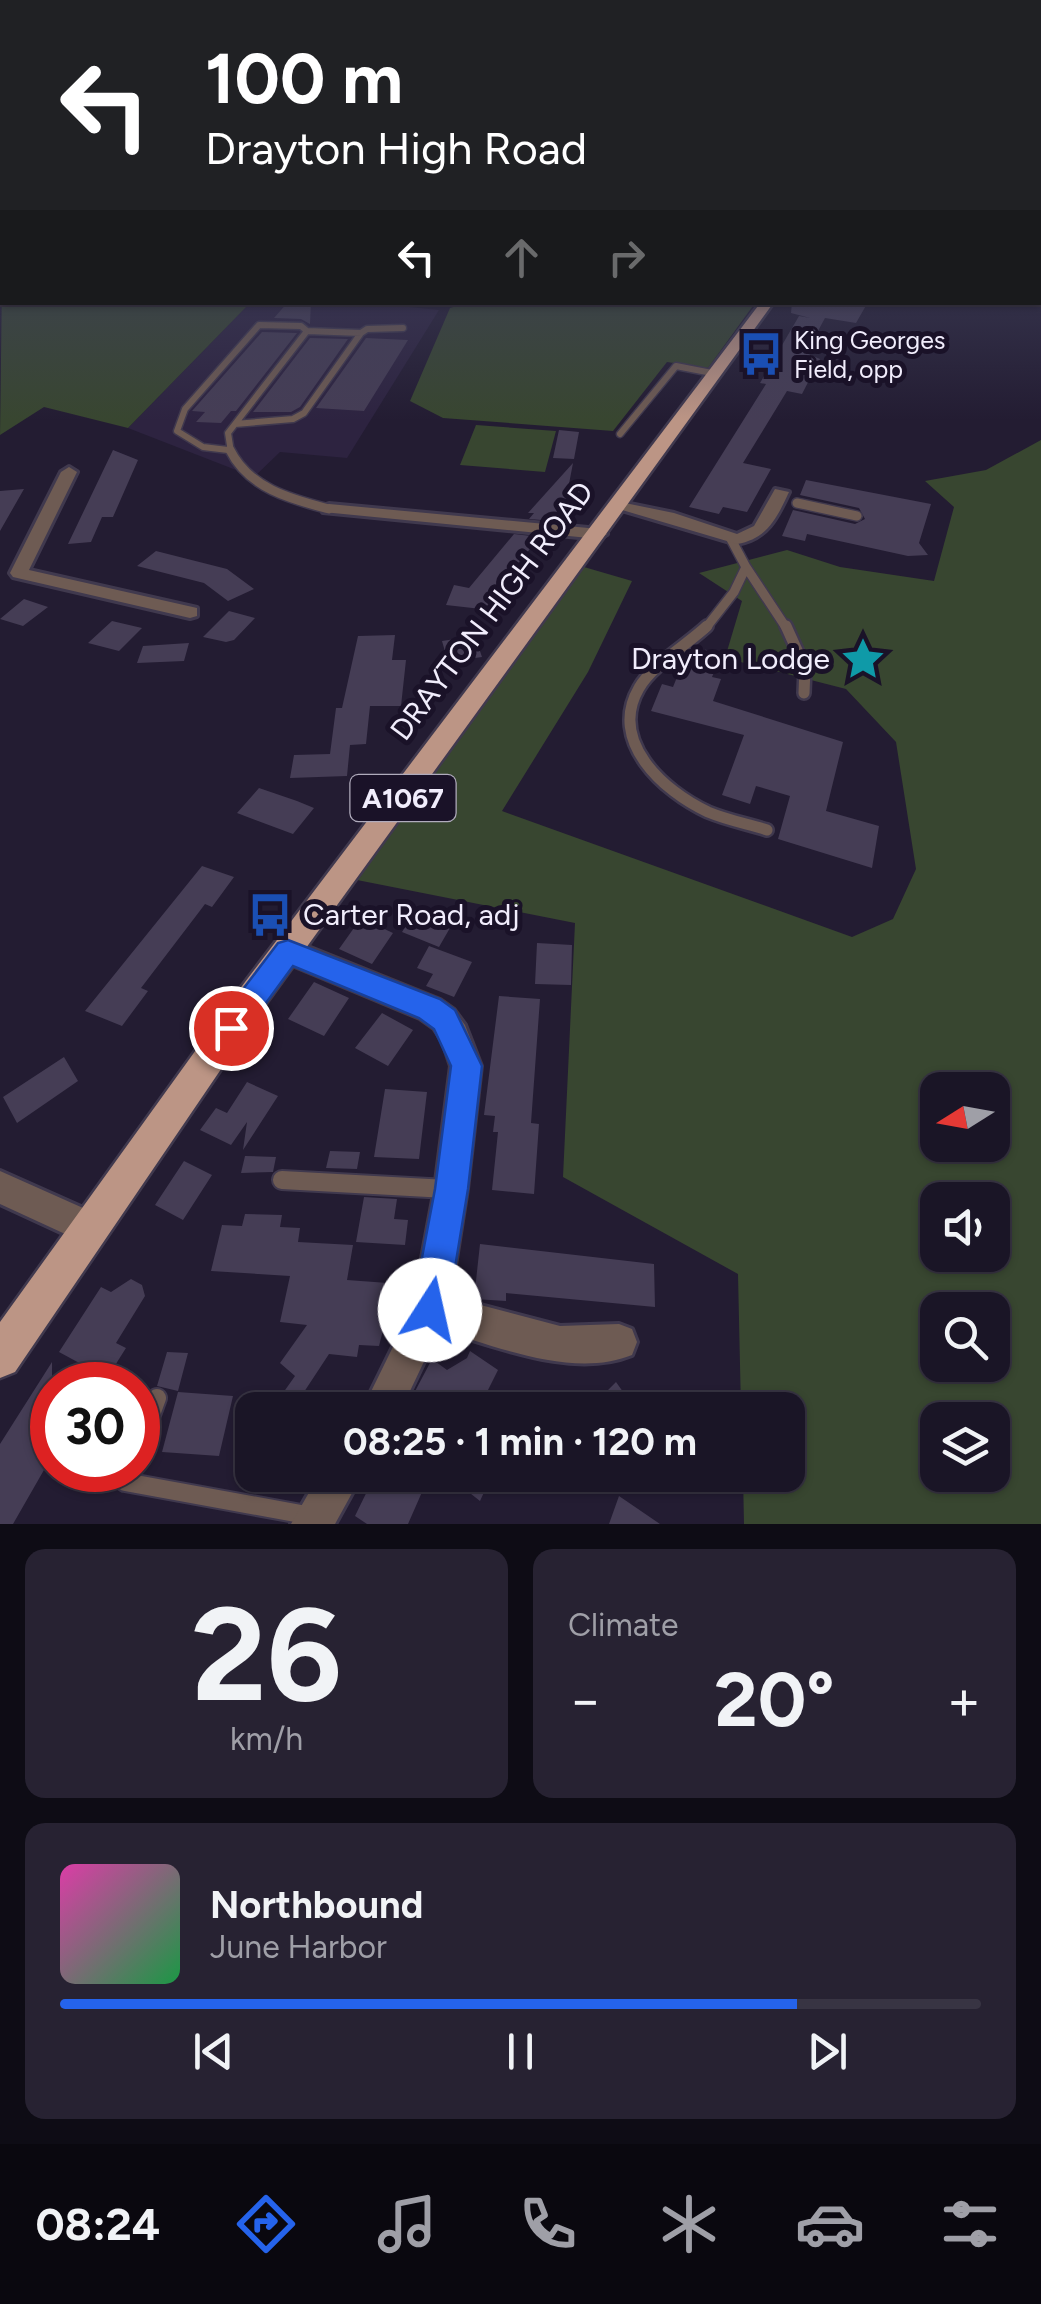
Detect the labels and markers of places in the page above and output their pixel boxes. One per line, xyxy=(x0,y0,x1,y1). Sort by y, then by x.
place label: King Georges Field, opp xyxy=(794,325,945,384)
bus stop icon: King Georges Field, opp xyxy=(737,330,785,378)
place icon: Drayton Lodge xyxy=(839,635,887,683)
place label: Drayton Lodge xyxy=(631,640,830,677)
bus stop icon: Carter Road, adj xyxy=(246,891,294,939)
place label: Carter Road, adj xyxy=(303,896,519,933)
pin xyxy=(189,986,274,1071)

